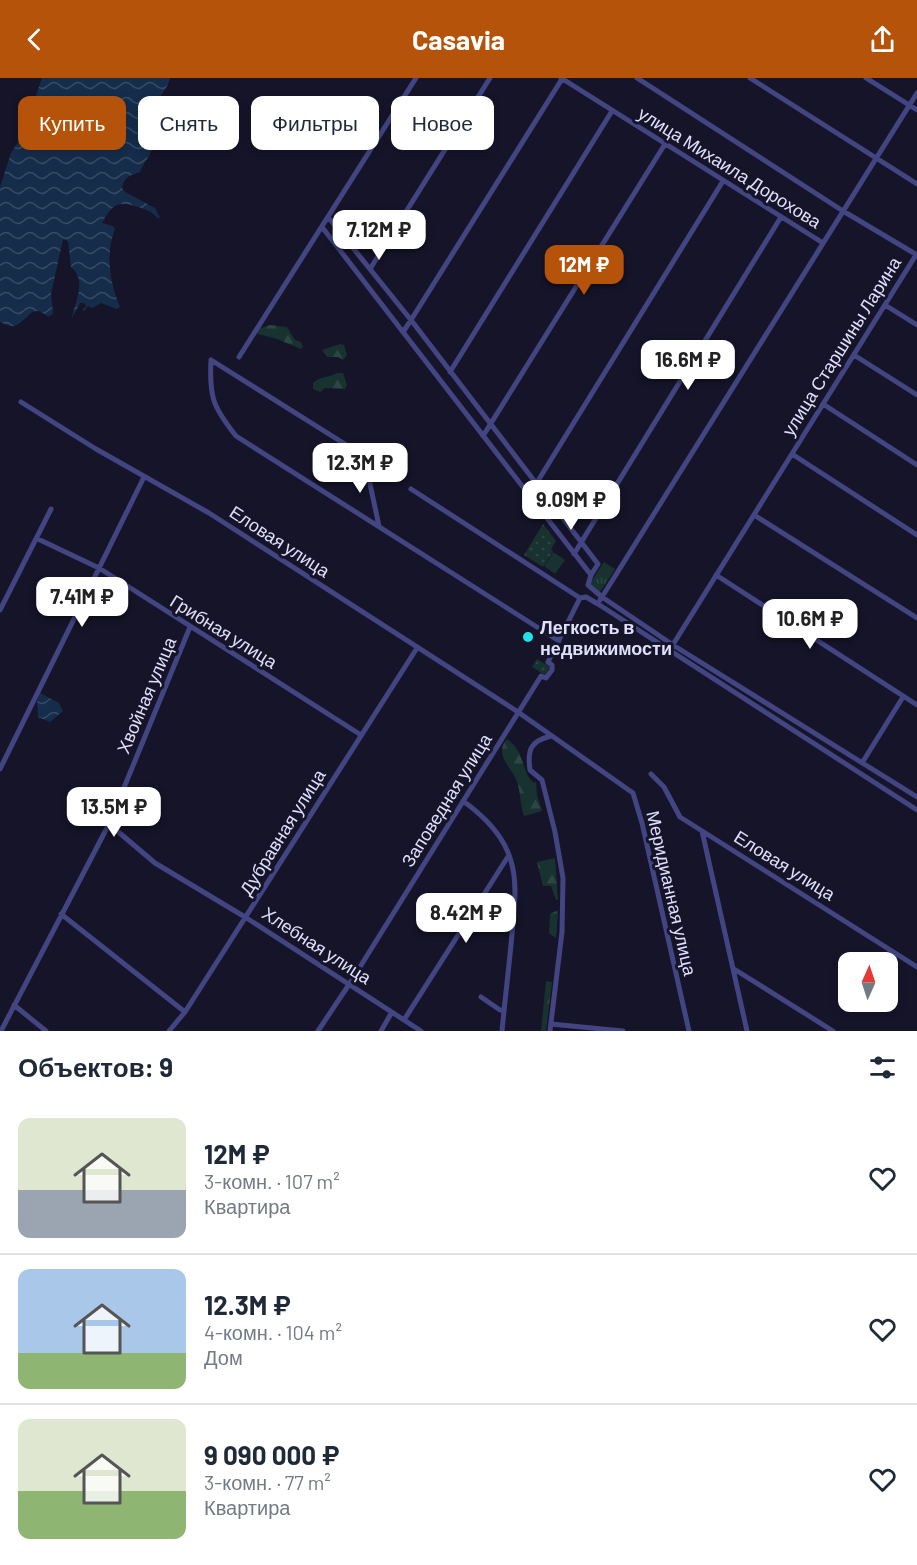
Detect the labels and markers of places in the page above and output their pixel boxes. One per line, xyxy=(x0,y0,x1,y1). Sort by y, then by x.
pin: 7.12M ₽ xyxy=(324,210,434,261)
pin: 12M ₽ xyxy=(542,245,626,296)
pin: 16.6M ₽ xyxy=(633,340,743,391)
pin: 12.3M ₽ xyxy=(305,443,415,494)
pin: 9.09M ₽ xyxy=(516,480,626,531)
pin: 7.41M ₽ xyxy=(27,577,137,628)
pin: 10.6M ₽ xyxy=(755,599,865,650)
place label: Легкость в недвижимости xyxy=(540,616,672,659)
marker: Легкость в недвижимости xyxy=(521,630,535,644)
pin: 13.5M ₽ xyxy=(59,787,169,838)
pin: 8.42M ₽ xyxy=(411,893,521,944)

